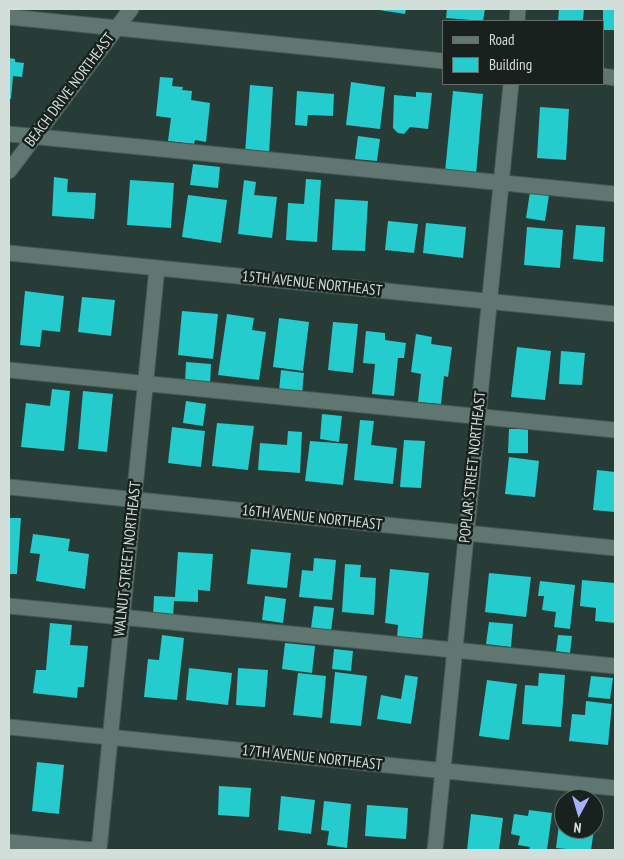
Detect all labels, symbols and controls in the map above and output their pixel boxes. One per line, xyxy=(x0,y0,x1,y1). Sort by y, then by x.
legend xyxy=(442,20,604,85)
street label: BEACH DRIVE NORTHEAST xyxy=(21,30,119,150)
text: Road xyxy=(489,30,515,49)
text: Building xyxy=(489,55,532,74)
street label: 15TH AVENUE NORTHEAST xyxy=(241,268,383,300)
street label: POPLAR STREET NORTHEAST xyxy=(456,390,490,544)
street label: WALNUT STREET NORTHEAST xyxy=(111,480,145,638)
street label: 16TH AVENUE NORTHEAST xyxy=(241,502,383,534)
street label: 17TH AVENUE NORTHEAST xyxy=(241,742,383,774)
north arrow xyxy=(554,789,604,839)
text: N xyxy=(573,819,582,837)

